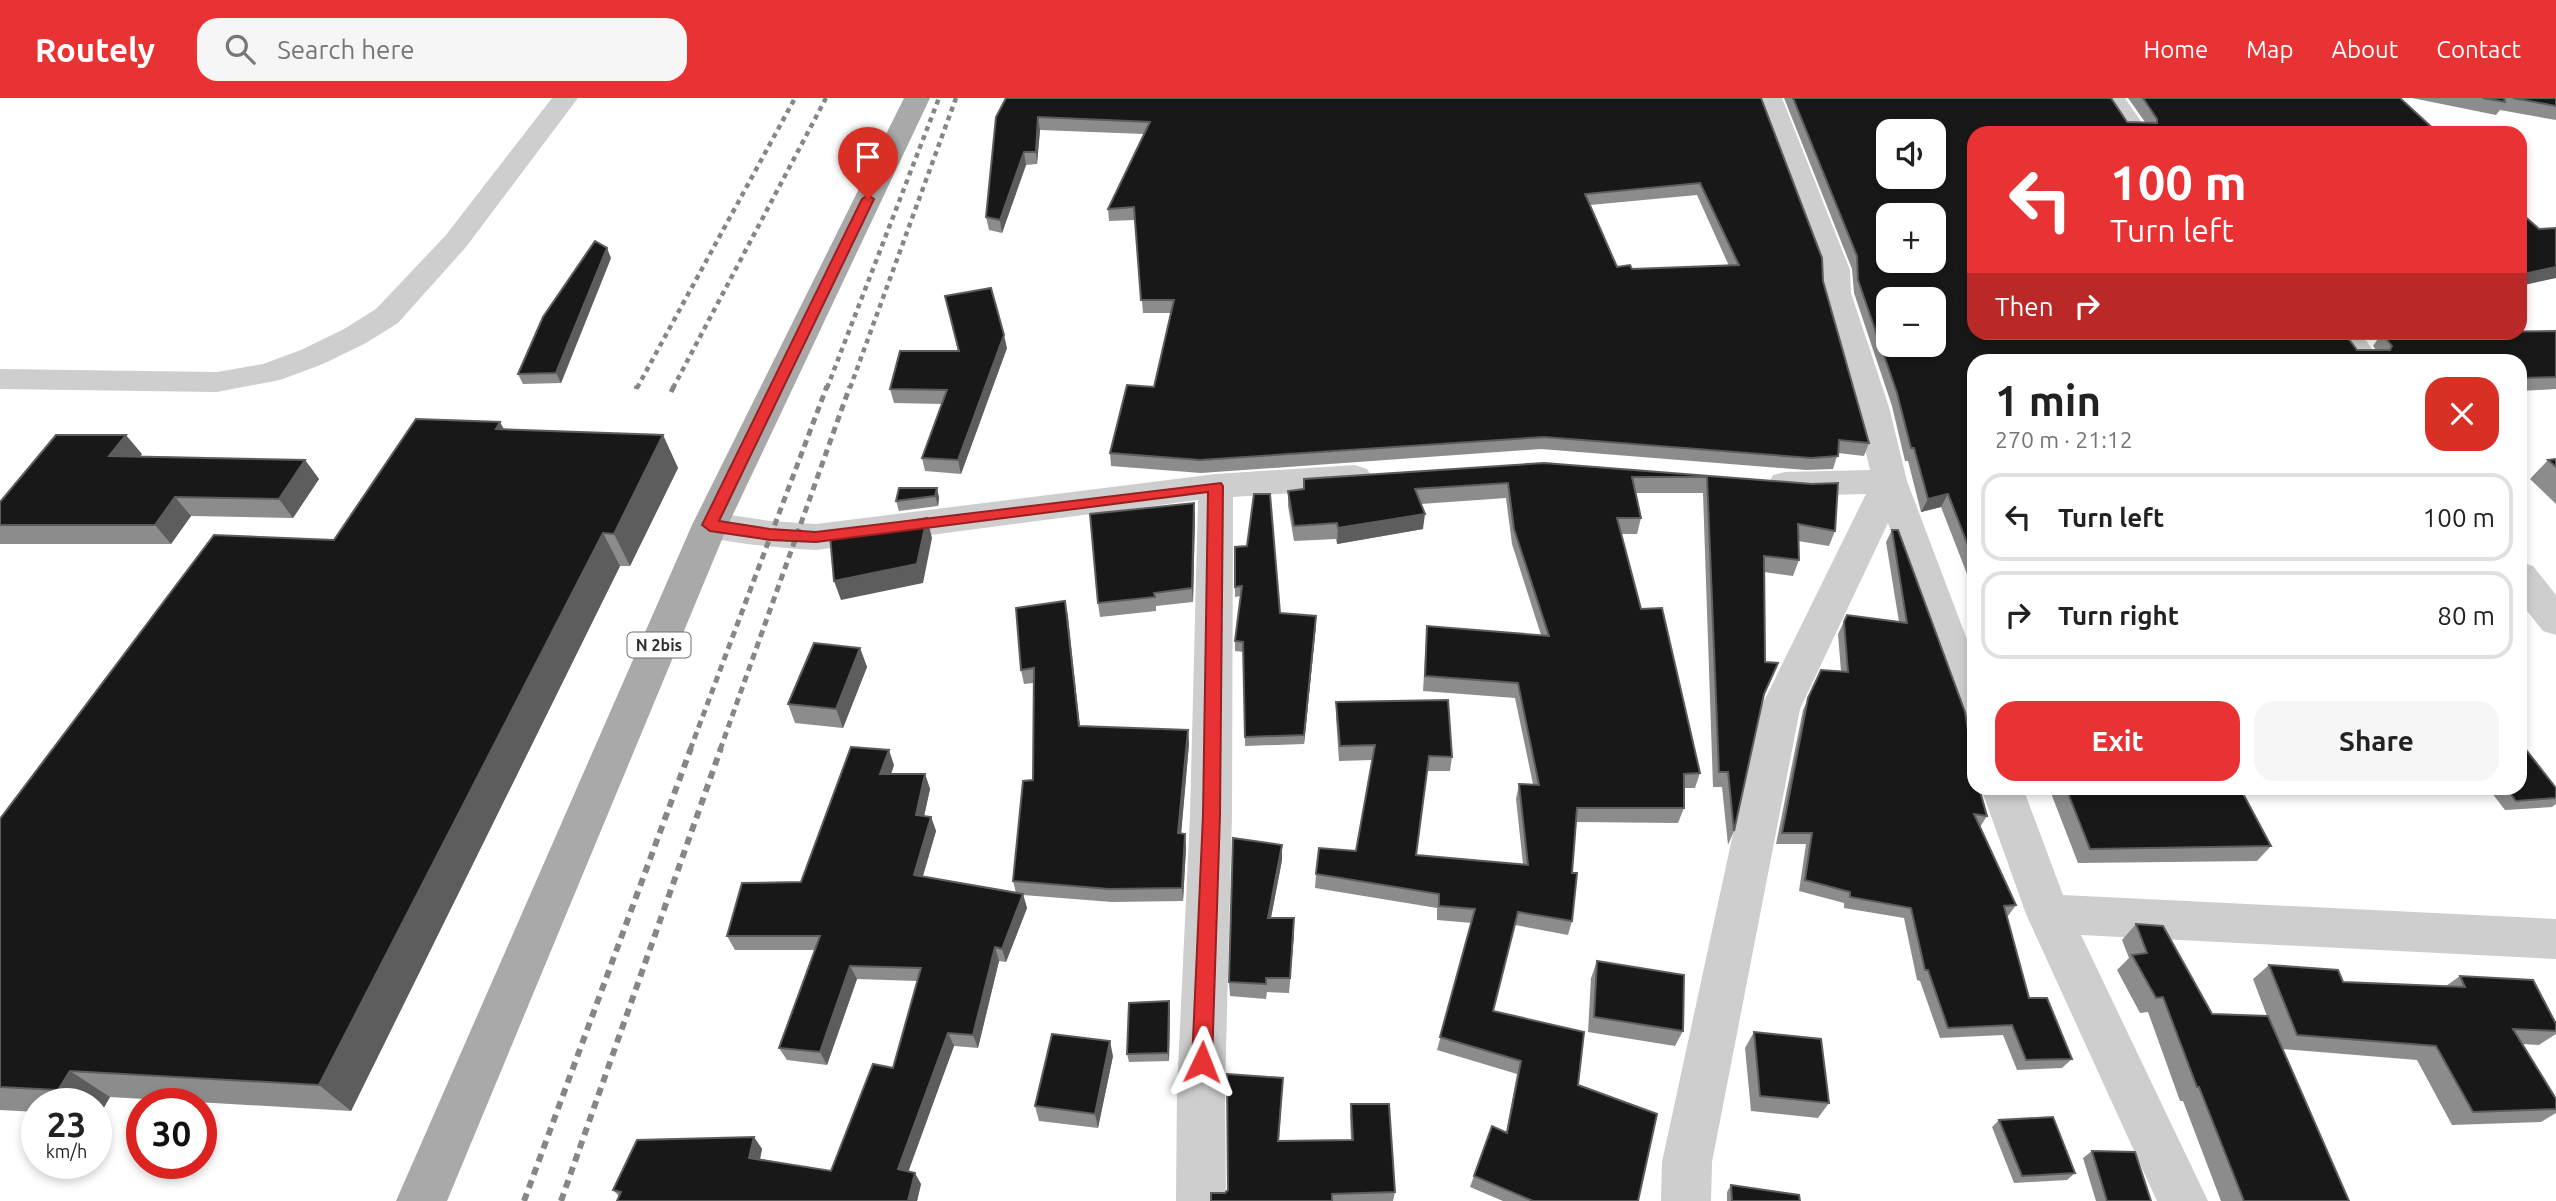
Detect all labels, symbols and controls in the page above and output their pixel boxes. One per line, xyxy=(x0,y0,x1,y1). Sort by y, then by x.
search box xyxy=(197,18,687,81)
icon: search xyxy=(221,30,259,68)
text: Routely xyxy=(35,31,155,68)
text: Search here xyxy=(277,35,415,64)
text: Home xyxy=(2143,36,2208,63)
text: Map xyxy=(2246,36,2293,63)
text: About xyxy=(2331,36,2398,63)
text: Contact xyxy=(2436,36,2521,63)
map controls xyxy=(1876,119,1946,357)
button: sound xyxy=(1876,119,1946,189)
pin xyxy=(838,127,898,199)
icon: arrive xyxy=(849,138,887,176)
icon: left xyxy=(1995,154,2086,245)
text: 100 m xyxy=(2110,154,2247,209)
button: + xyxy=(1876,203,1946,273)
text: Turn left xyxy=(2110,212,2234,248)
button: − xyxy=(1876,287,1946,357)
icon: right xyxy=(2068,287,2106,325)
text: Then xyxy=(1995,292,2054,321)
text: 1 min xyxy=(1995,377,2101,424)
button: close xyxy=(2425,377,2499,451)
text: 270 m · 21:12 xyxy=(1995,427,2133,452)
icon: left xyxy=(1999,498,2037,536)
text: Turn left xyxy=(2058,503,2164,532)
text: 100 m xyxy=(2423,503,2495,532)
icon: right xyxy=(1999,596,2037,634)
text: Turn right xyxy=(2058,601,2179,630)
text: 80 m xyxy=(2437,601,2495,630)
road number: N 2bis xyxy=(628,632,690,658)
button: Exit xyxy=(1995,701,2240,781)
button: Share xyxy=(2254,701,2499,781)
position arrow xyxy=(1165,1025,1239,1099)
speed limit sign: 30 xyxy=(126,1088,217,1179)
text: 23 xyxy=(47,1104,86,1144)
text: km/h xyxy=(46,1141,87,1161)

